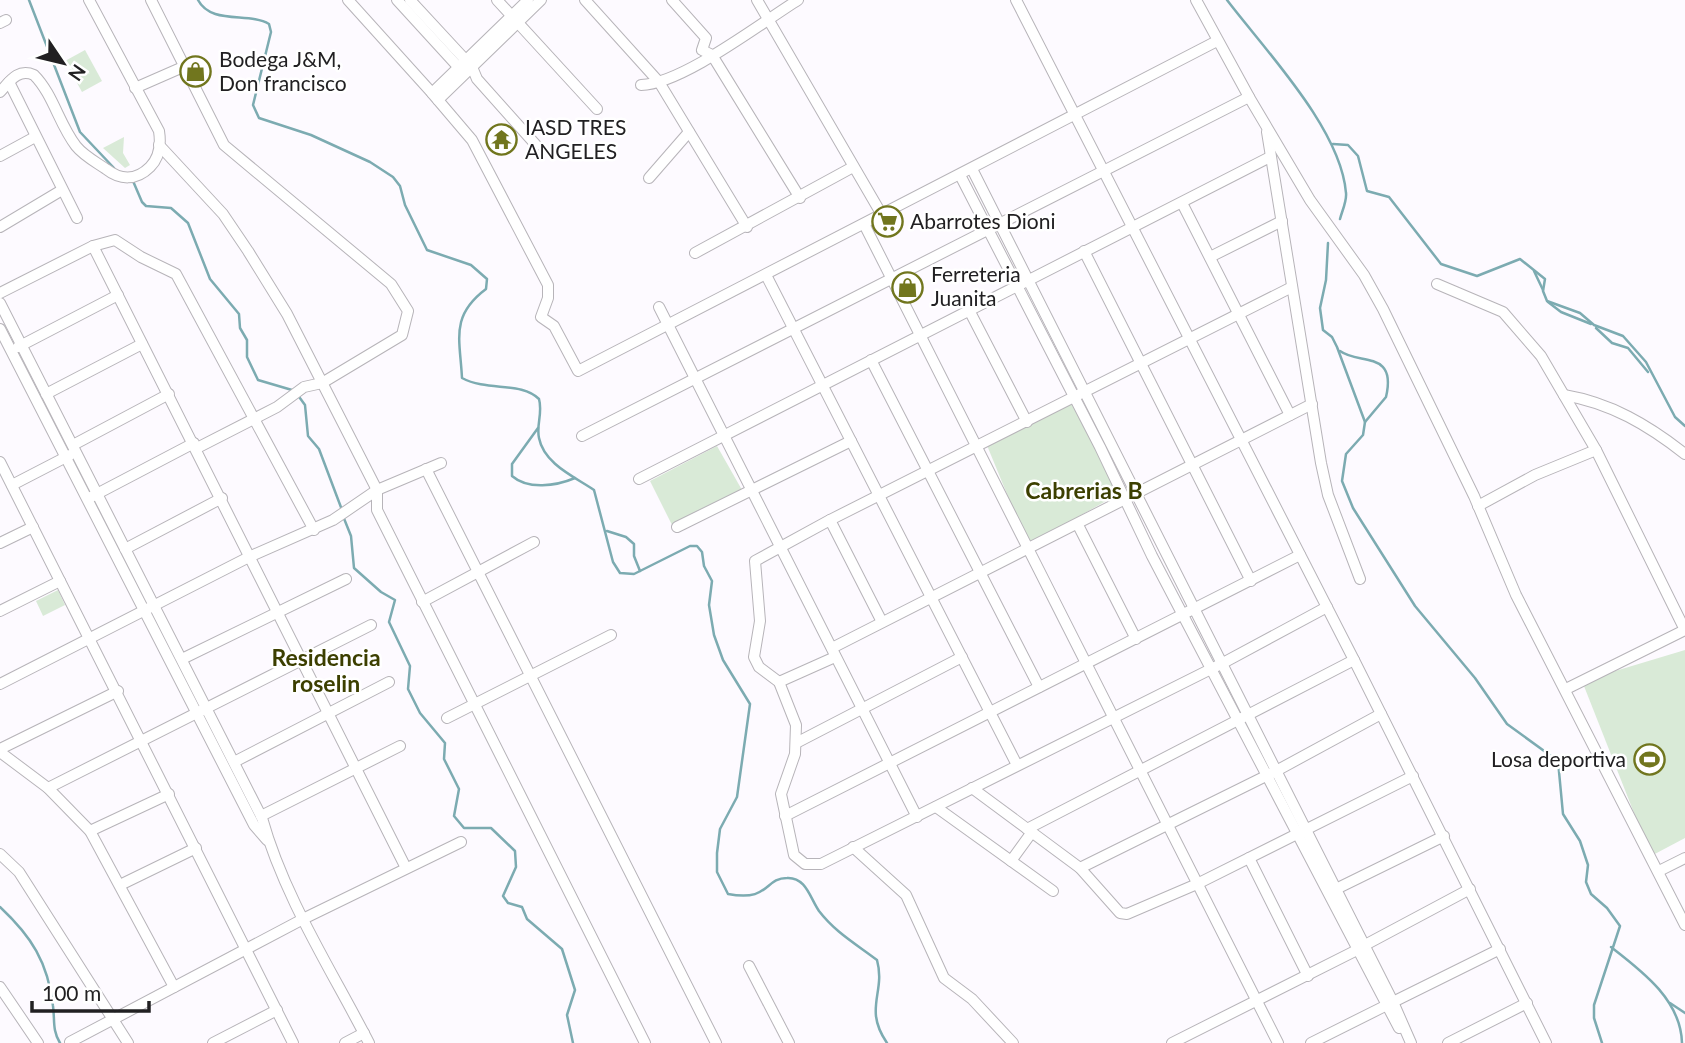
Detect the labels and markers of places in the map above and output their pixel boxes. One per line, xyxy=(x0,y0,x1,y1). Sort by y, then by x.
place label: Bodega J&M, Don francisco xyxy=(219,46,347,95)
shop icon: Bodega J&M, Don francisco xyxy=(179,55,213,89)
place label: IASD TRES ANGELES xyxy=(525,114,626,163)
temple icon: IASD TRES ANGELES xyxy=(485,123,519,157)
supermarket icon: Abarrotes Dioni xyxy=(870,205,904,239)
place label: Abarrotes Dioni xyxy=(910,208,1055,233)
place label: Ferreteria Juanita xyxy=(931,261,1021,310)
shop icon: Ferreteria Juanita xyxy=(891,270,925,304)
sports icon: Losa deportiva xyxy=(1632,743,1666,777)
place label: Losa deportiva xyxy=(1491,746,1626,771)

